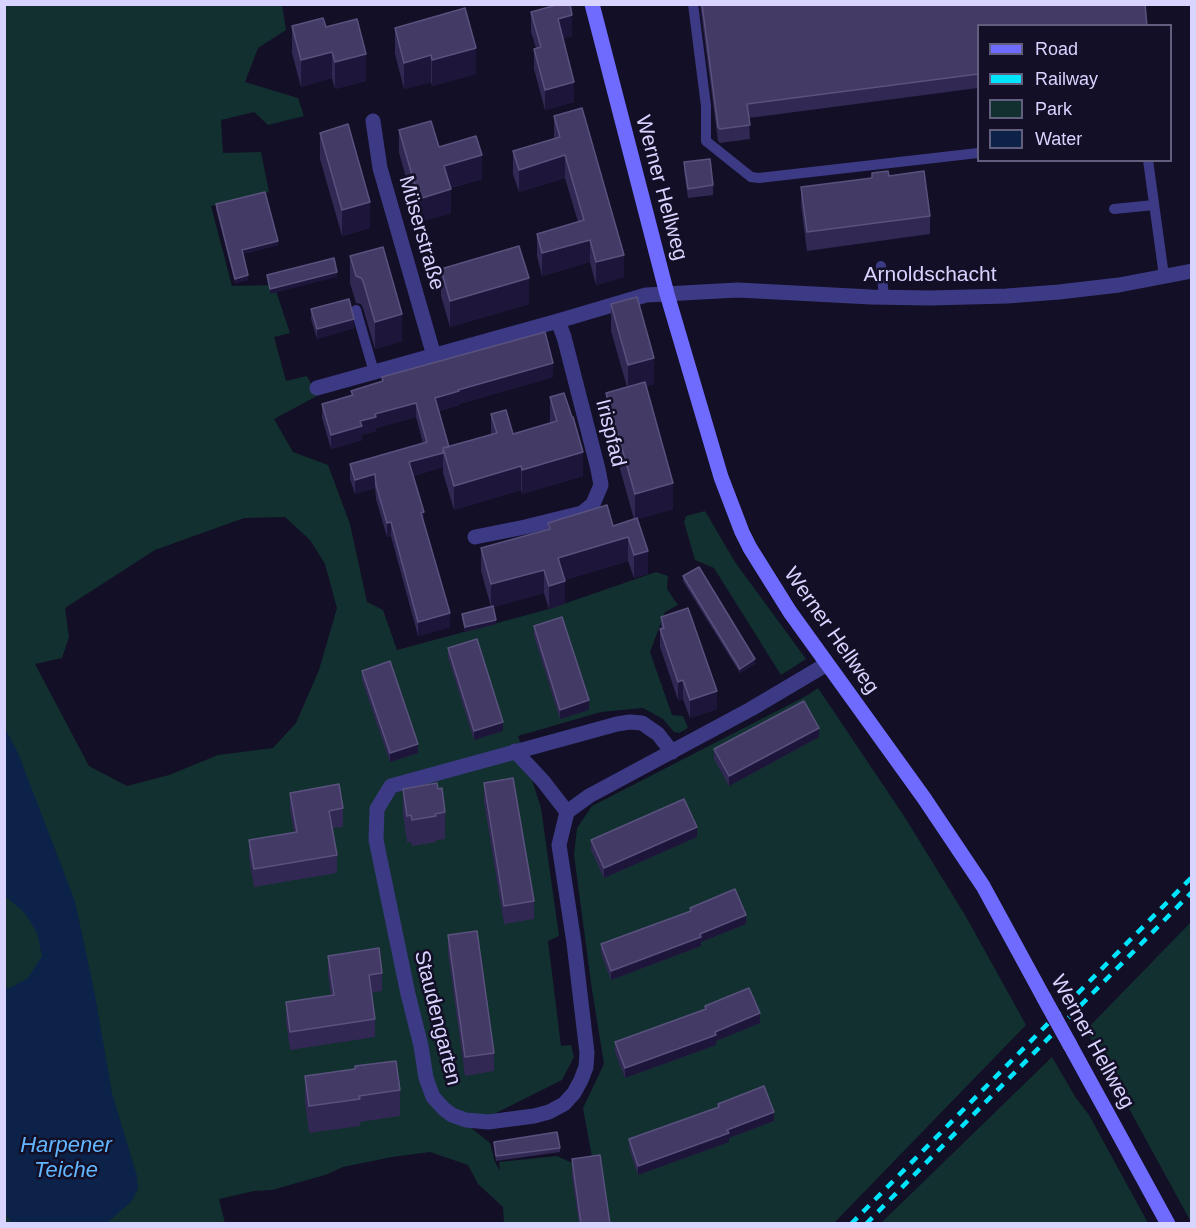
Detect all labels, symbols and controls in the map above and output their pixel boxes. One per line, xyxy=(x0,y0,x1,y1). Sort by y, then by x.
legend xyxy=(977,24,1172,162)
text: Road xyxy=(1035,39,1078,59)
text: Railway xyxy=(1035,69,1098,89)
text: Park xyxy=(1035,99,1072,119)
street label: Werner Hellweg xyxy=(630,113,692,263)
text: Water xyxy=(1035,129,1082,149)
street label: Müserstraße xyxy=(393,173,449,293)
street label: Arnoldschacht xyxy=(863,262,997,288)
street label: Irispfad xyxy=(589,397,631,469)
street label: Werner Hellweg xyxy=(778,563,884,699)
street label: Staudengarten xyxy=(408,948,466,1088)
street label: Werner Hellweg xyxy=(1045,971,1139,1113)
water label: Harpener Teiche xyxy=(20,1133,112,1184)

